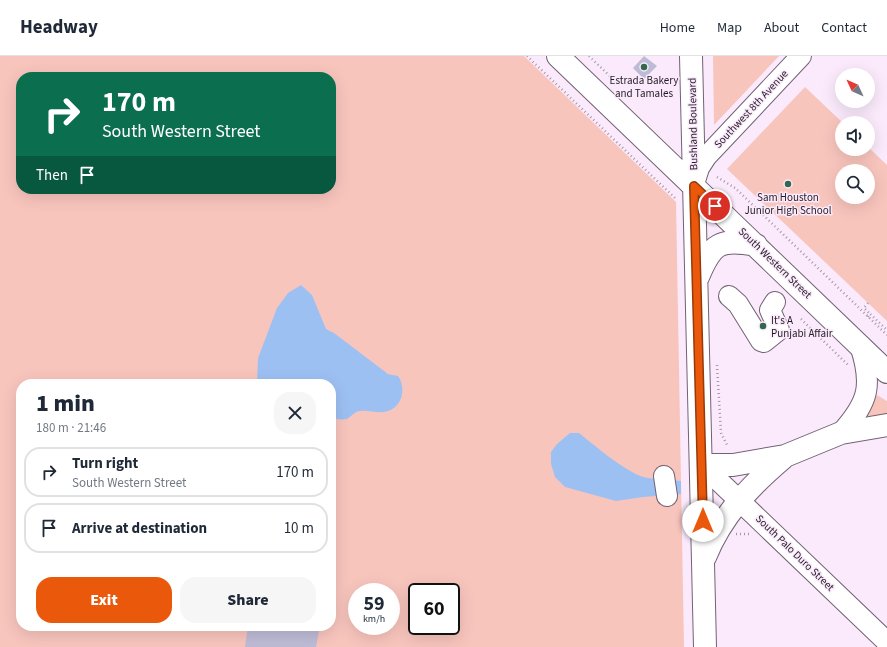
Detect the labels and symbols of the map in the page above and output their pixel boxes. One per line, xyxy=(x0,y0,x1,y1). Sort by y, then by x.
marker: Estrada Bakery and Tamales xyxy=(639,62,649,72)
street label: Southwest 8th Avenue xyxy=(711,66,792,152)
north arrow xyxy=(835,68,875,108)
place label: Estrada Bakery and Tamales xyxy=(610,73,678,101)
street label: Bushland Boulevard xyxy=(685,78,701,170)
marker: Sam Houston Junior High School xyxy=(783,179,793,189)
pin xyxy=(698,189,732,223)
place label: Sam Houston Junior High School xyxy=(744,190,832,218)
street label: South Western Street xyxy=(735,224,815,302)
place label: It's A Punjabi Affair xyxy=(771,313,833,341)
marker: It's A Punjabi Affair xyxy=(758,321,768,331)
position arrow xyxy=(682,500,724,542)
street label: South Palo Duro Street xyxy=(752,511,838,595)
speed limit sign: 60 xyxy=(408,583,460,635)

